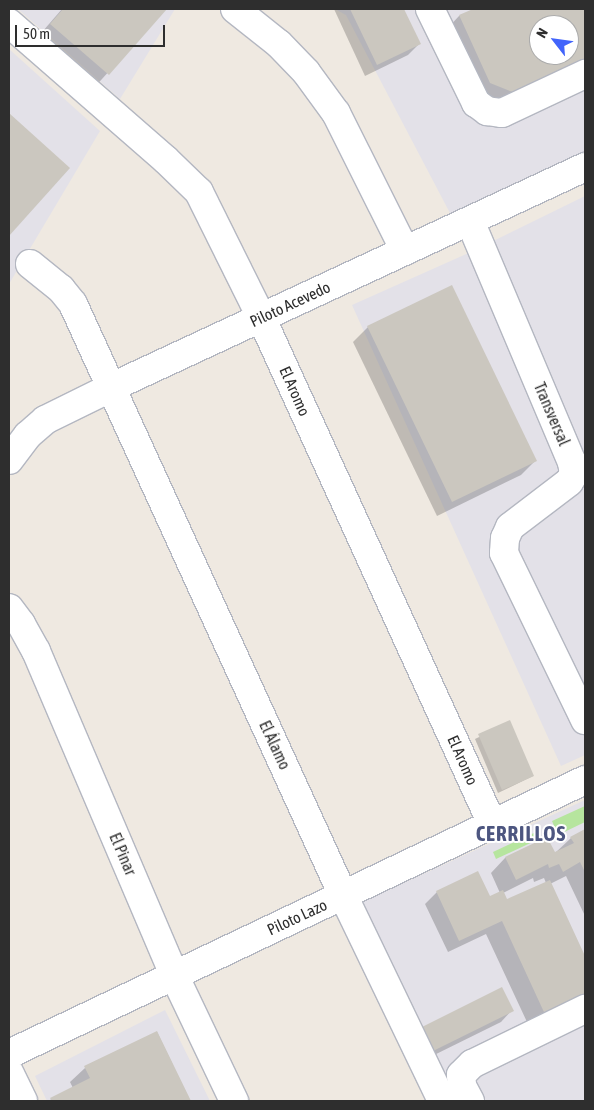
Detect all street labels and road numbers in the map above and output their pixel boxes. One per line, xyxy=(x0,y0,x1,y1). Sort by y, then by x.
street label: Piloto Acevedo xyxy=(247,277,333,331)
street label: El Aromo xyxy=(276,363,314,419)
street label: Transversal xyxy=(530,379,574,449)
street label: El Álamo xyxy=(255,717,295,773)
street label: El Aromo xyxy=(444,732,482,788)
street label: El Pinar xyxy=(105,830,141,878)
street label: Piloto Lazo xyxy=(264,895,330,939)

